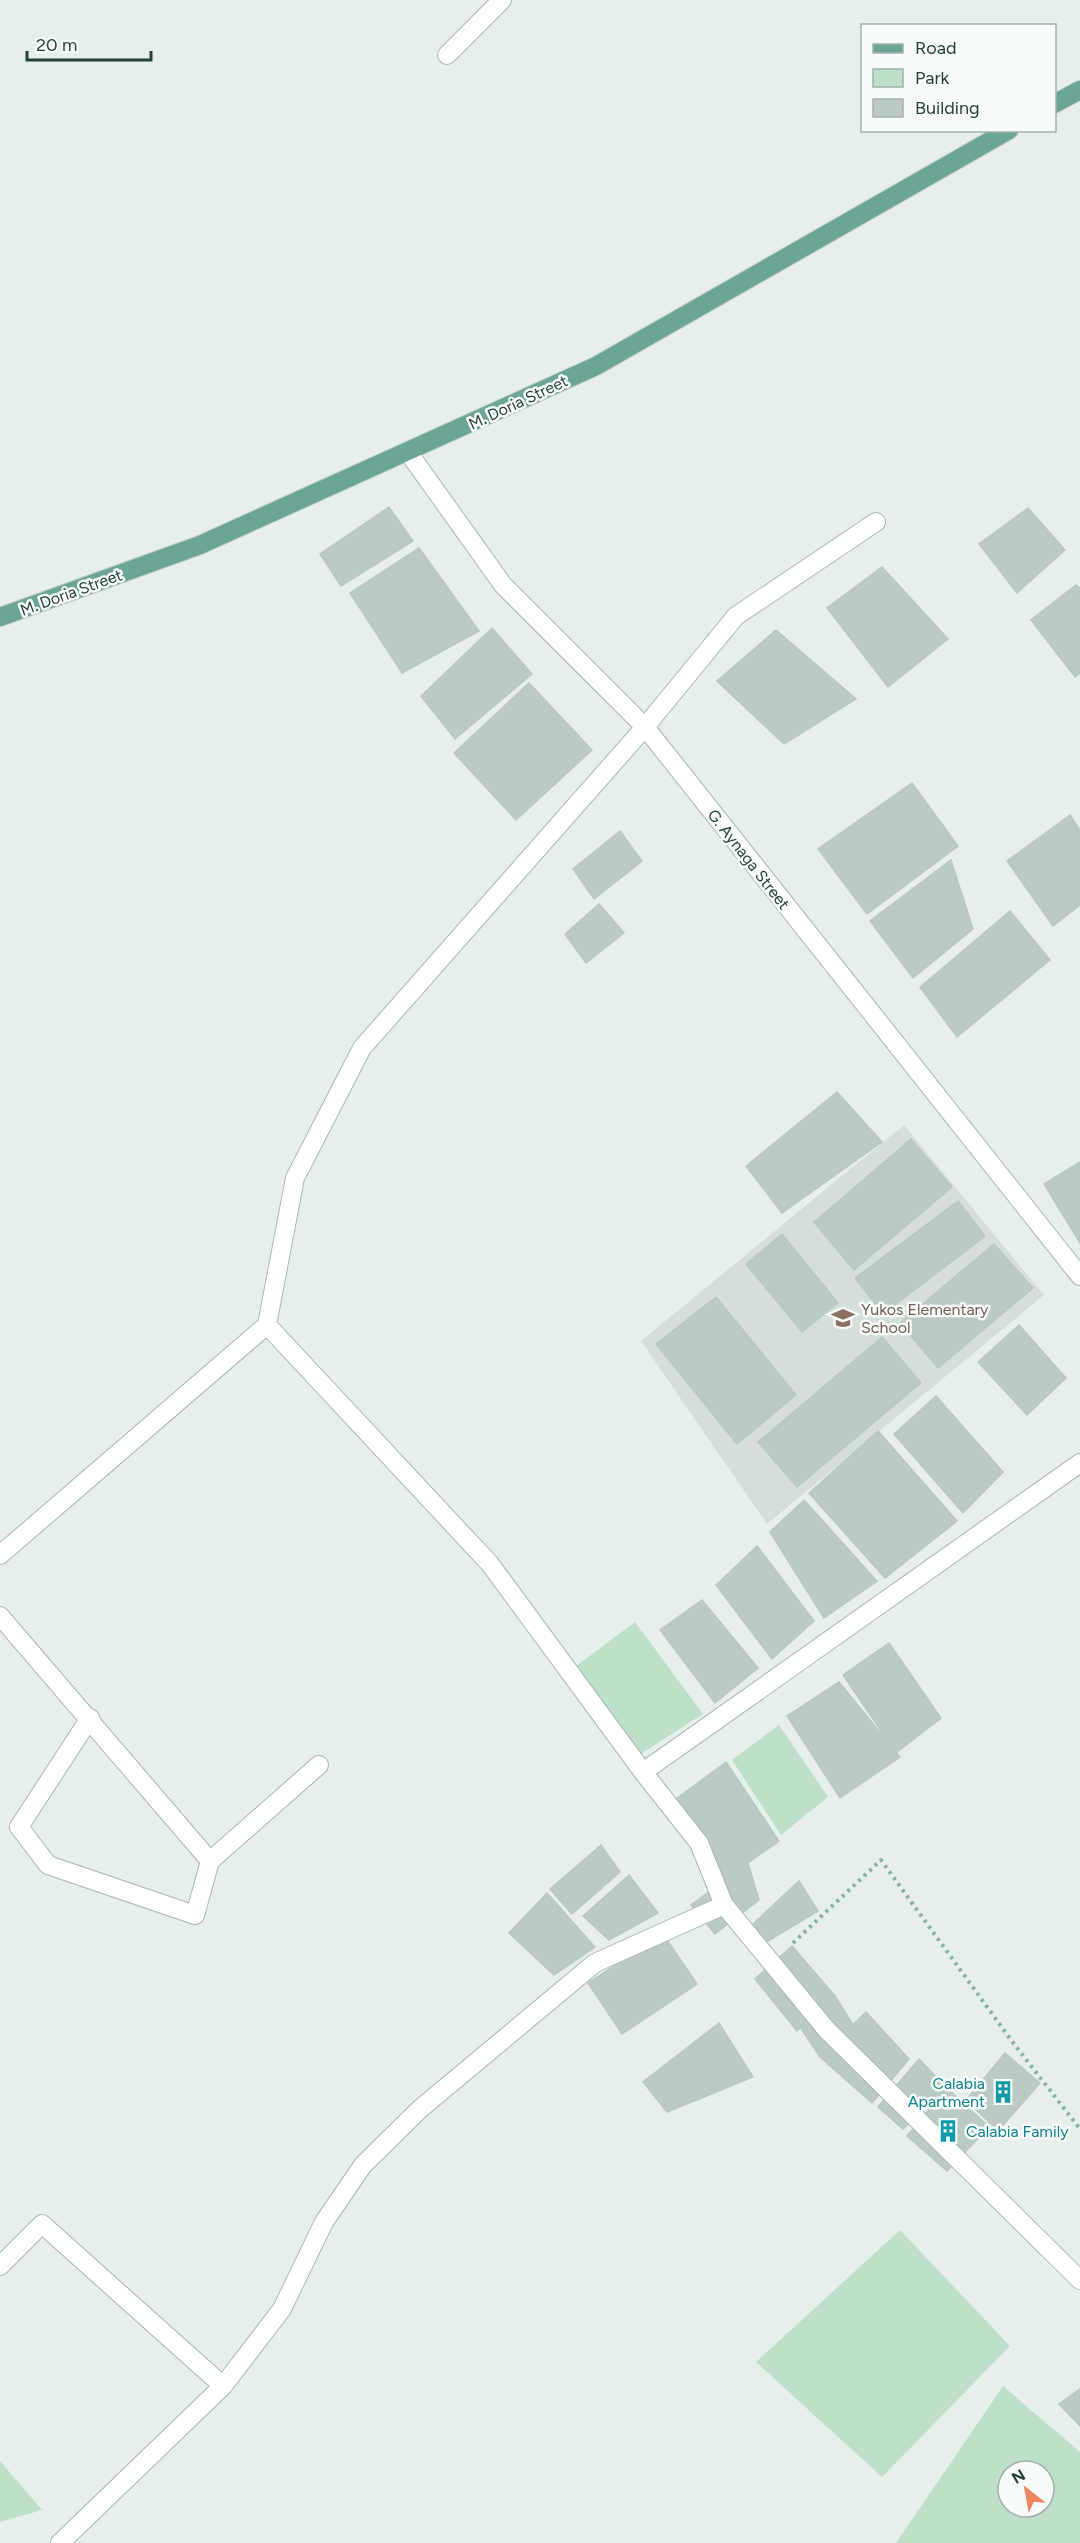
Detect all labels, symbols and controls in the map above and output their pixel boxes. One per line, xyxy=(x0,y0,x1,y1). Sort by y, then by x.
scale bar xyxy=(27,24,152,62)
legend xyxy=(861,24,1056,132)
text: 20 m xyxy=(36,34,77,56)
text: Road xyxy=(915,37,956,59)
text: Park xyxy=(915,67,950,89)
text: Building xyxy=(915,97,980,119)
street label: M. Doria Street xyxy=(466,371,571,434)
street label: M. Doria Street xyxy=(18,565,125,620)
street label: G. Aynaga Street xyxy=(704,805,794,913)
place label: Yukos Elementary School xyxy=(861,1300,989,1337)
school or university icon: Yukos Elementary School xyxy=(830,1305,856,1331)
place label: Calabia Apartment xyxy=(908,2074,985,2111)
building icon: Calabia Apartment xyxy=(990,2079,1016,2105)
building icon: Calabia Family xyxy=(935,2118,961,2144)
place label: Calabia Family xyxy=(966,2122,1069,2141)
north arrow xyxy=(996,2459,1056,2519)
text: N xyxy=(1008,2465,1029,2488)

